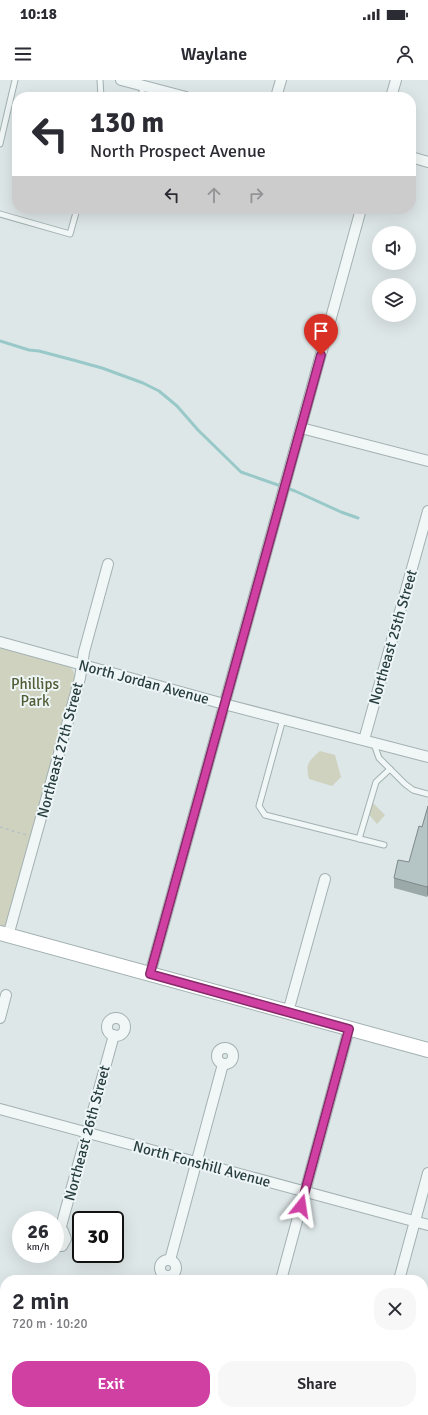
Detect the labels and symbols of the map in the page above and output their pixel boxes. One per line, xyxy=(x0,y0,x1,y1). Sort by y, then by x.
pin xyxy=(304,314,338,355)
street label: Northeast 25th Street xyxy=(365,567,421,707)
street label: North Jordan Avenue xyxy=(77,656,211,708)
park label: Phillips Park xyxy=(11,675,59,710)
street label: Northeast 27th Street xyxy=(33,680,87,820)
street label: Northeast 26th Street xyxy=(60,1063,114,1203)
street label: North Fonshill Avenue xyxy=(131,1137,273,1191)
position arrow xyxy=(280,1185,322,1227)
speed limit sign: 30 xyxy=(72,1211,124,1263)

